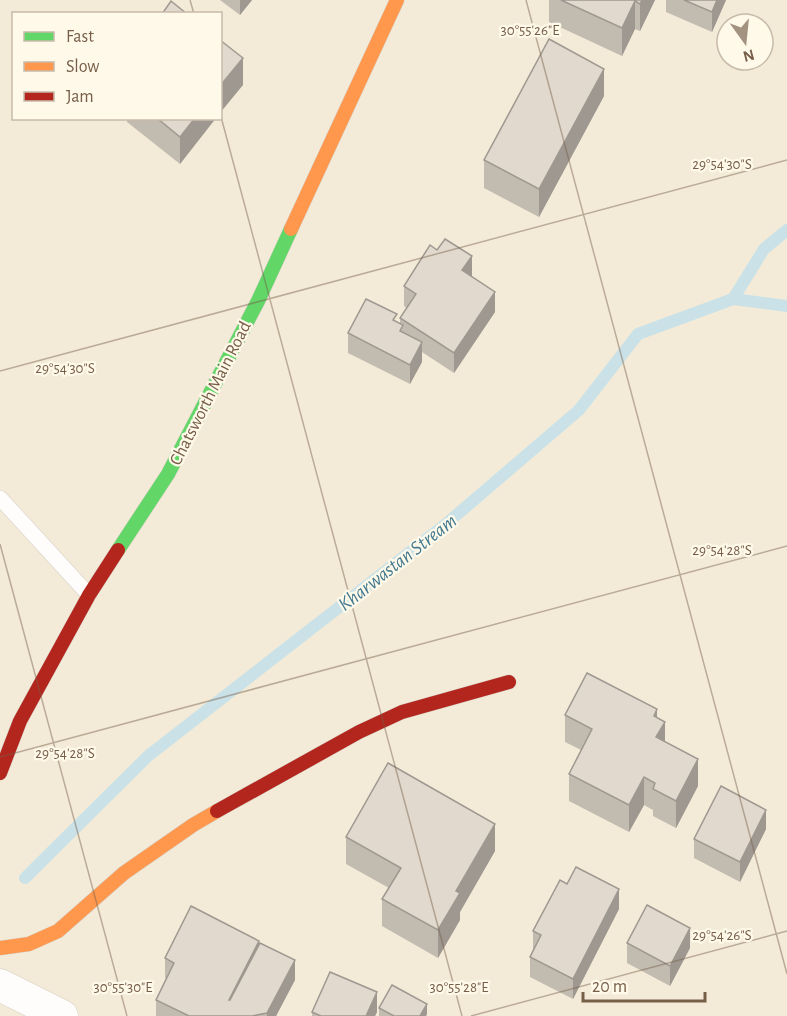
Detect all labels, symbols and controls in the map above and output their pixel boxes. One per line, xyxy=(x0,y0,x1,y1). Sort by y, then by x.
legend xyxy=(12,12,222,120)
north arrow xyxy=(715,12,775,72)
text: 30°55'26"E xyxy=(501,23,559,38)
text: Fast xyxy=(66,28,94,46)
text: N xyxy=(741,46,756,65)
text: Slow xyxy=(66,58,99,76)
text: Jam xyxy=(66,88,94,106)
text: 29°54'30"S xyxy=(692,157,752,172)
street label: Chatsworth Main Road xyxy=(167,319,255,468)
text: 29°54'30"S xyxy=(35,361,95,376)
water label: Kharwastan Stream xyxy=(335,511,461,615)
text: 29°54'28"S xyxy=(692,543,752,558)
text: 29°54'28"S xyxy=(35,746,95,761)
text: 29°54'26"S xyxy=(692,928,752,943)
scale bar xyxy=(583,965,704,1003)
text: 20 m xyxy=(592,978,627,996)
text: 30°55'30"E xyxy=(93,980,153,995)
text: 30°55'28"E xyxy=(430,980,488,995)

